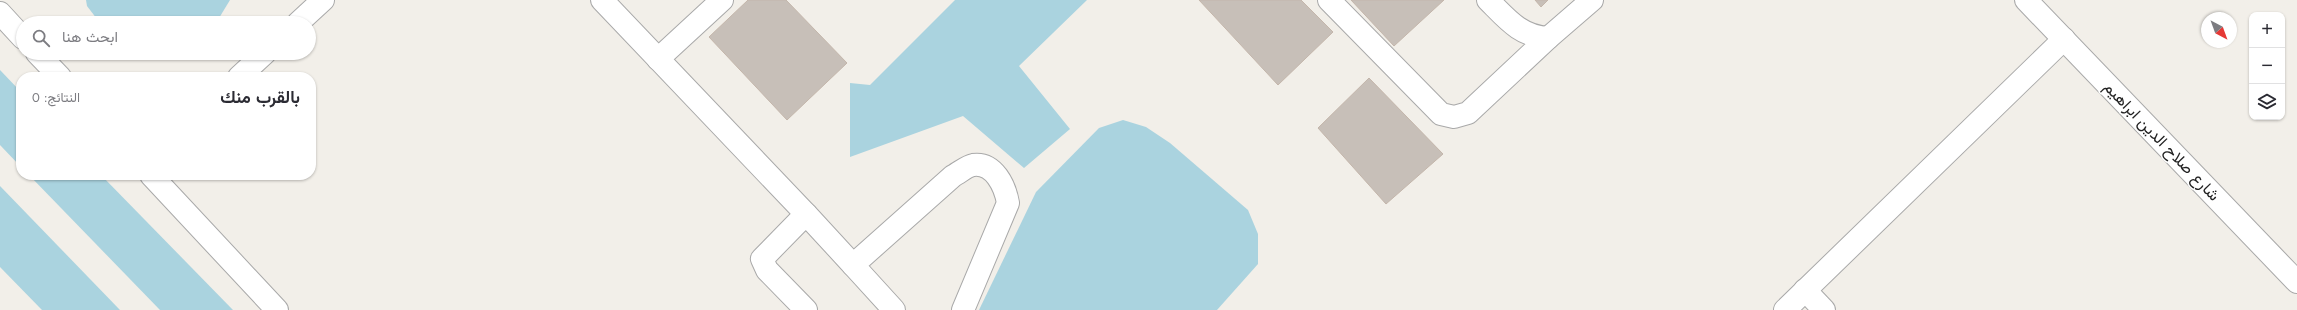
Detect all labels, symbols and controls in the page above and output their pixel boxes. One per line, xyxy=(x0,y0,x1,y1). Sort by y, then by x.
north arrow xyxy=(2201,12,2237,48)
map controls xyxy=(2249,12,2285,120)
button: + xyxy=(2249,12,2285,48)
search box xyxy=(16,16,316,60)
text: ابحث هنا xyxy=(62,26,118,48)
icon: search xyxy=(30,27,52,49)
button: − xyxy=(2249,48,2285,84)
street label: شارع صلاح الدين ابراهيم xyxy=(2099,76,2225,206)
button: layers xyxy=(2249,84,2285,120)
text: بالقرب منك xyxy=(220,85,300,109)
text: النتائج: 0 xyxy=(32,88,80,107)

